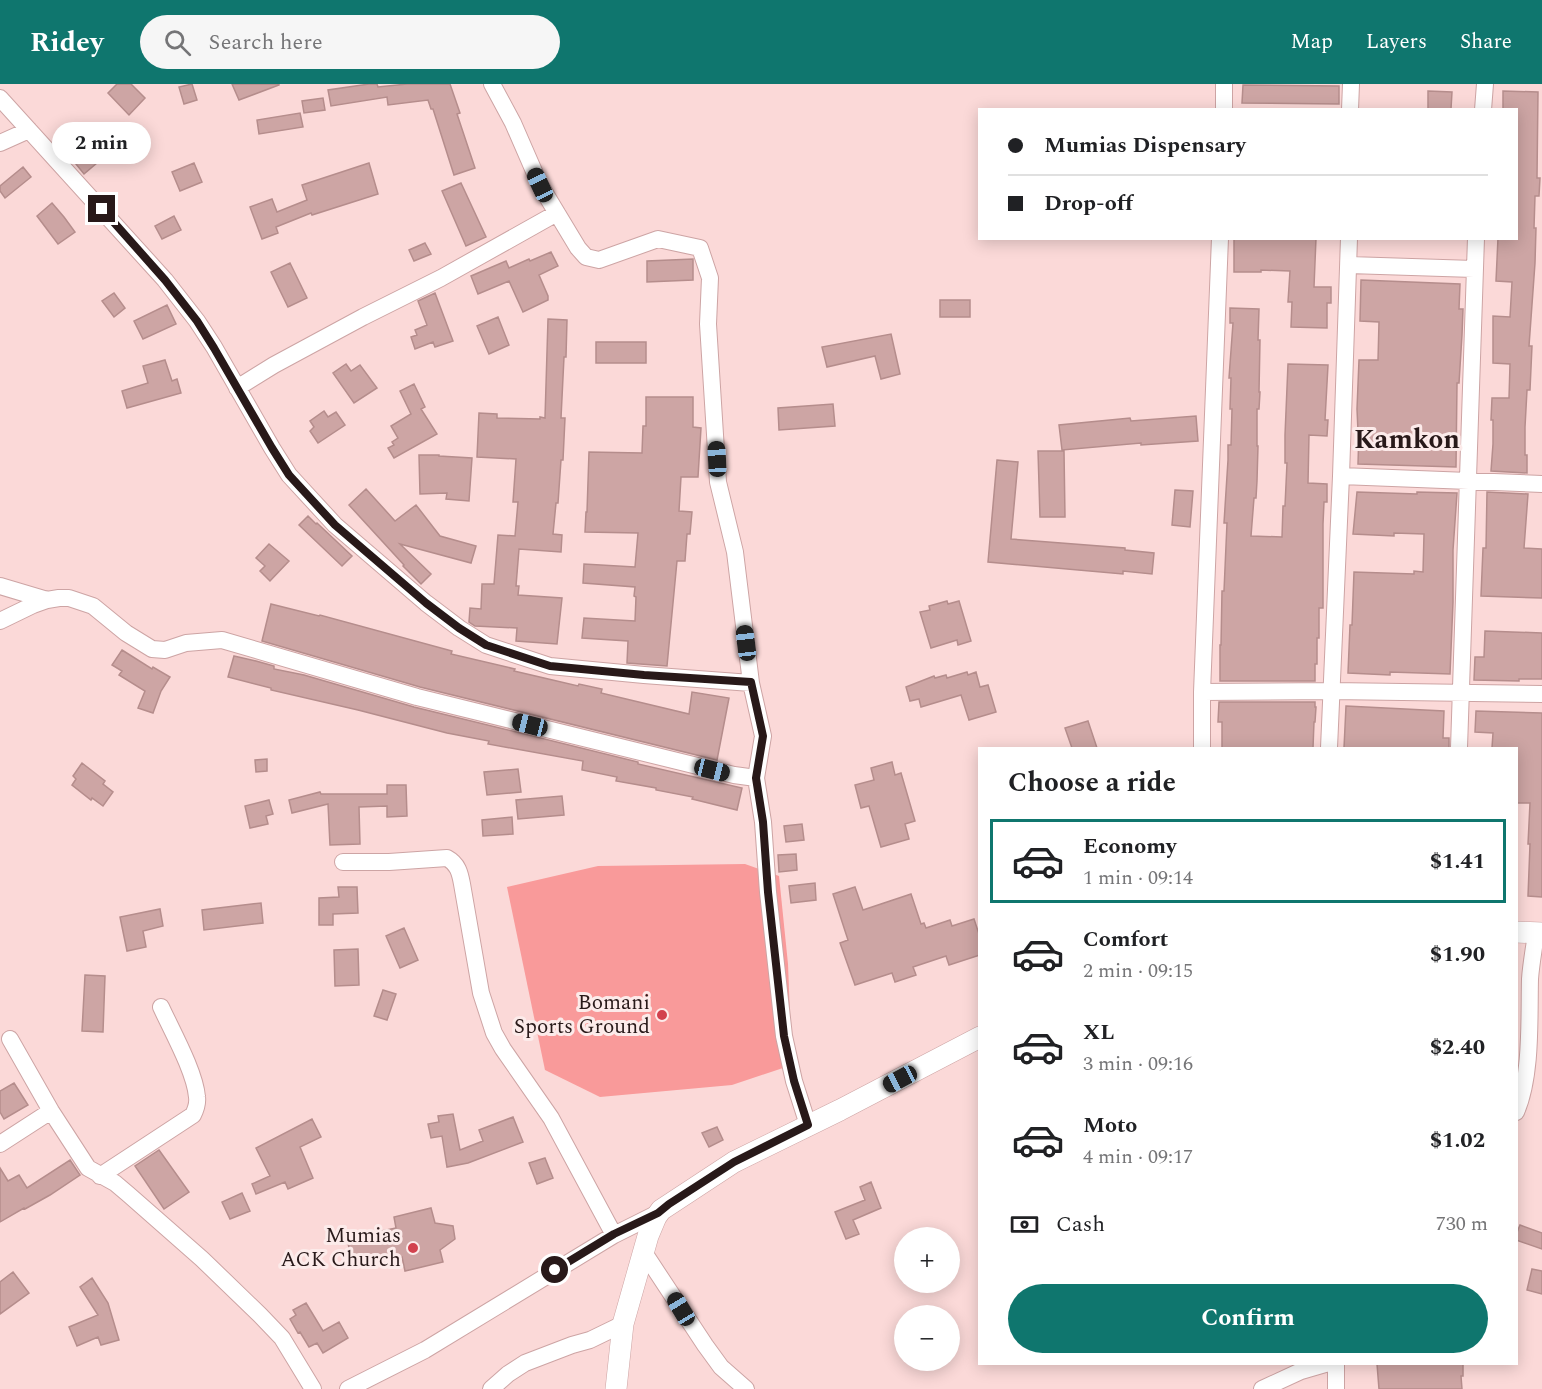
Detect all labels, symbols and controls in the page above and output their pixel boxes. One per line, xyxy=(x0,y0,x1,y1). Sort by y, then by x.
search box xyxy=(140,15,560,69)
text: Ridey xyxy=(30,21,104,64)
icon: search xyxy=(161,26,194,59)
text: Search here xyxy=(209,26,323,59)
text: Map xyxy=(1291,26,1333,58)
text: Layers xyxy=(1366,26,1427,58)
text: Share xyxy=(1460,26,1512,58)
callout: 2 min xyxy=(52,122,152,164)
text: 2 min xyxy=(75,128,128,158)
text: Mumias Dispensary xyxy=(1044,129,1246,162)
car xyxy=(524,165,556,205)
text: Drop-off xyxy=(1044,187,1133,220)
route end xyxy=(88,195,115,222)
district label: Kamkon xyxy=(1354,419,1460,461)
car xyxy=(707,441,727,477)
car xyxy=(735,624,757,662)
car xyxy=(510,712,550,738)
car xyxy=(692,757,732,783)
text: Choose a ride xyxy=(1008,762,1176,804)
text: Economy xyxy=(1083,830,1176,863)
icon: car xyxy=(1011,834,1065,888)
text: $1.41 xyxy=(1430,845,1485,878)
text: 1 min · 09:14 xyxy=(1083,863,1193,893)
text: Comfort xyxy=(1083,923,1168,956)
icon: car xyxy=(1011,927,1065,981)
text: $1.90 xyxy=(1430,938,1485,971)
text: 2 min · 09:15 xyxy=(1083,956,1193,986)
place label: Bomani Sports Ground xyxy=(514,987,650,1043)
marker: Bomani Sports Ground xyxy=(655,1008,669,1022)
text: XL xyxy=(1083,1016,1114,1049)
icon: car xyxy=(1011,1020,1065,1074)
text: $2.40 xyxy=(1430,1031,1485,1064)
text: 3 min · 09:16 xyxy=(1083,1049,1193,1079)
car xyxy=(880,1063,920,1095)
text: Moto xyxy=(1083,1109,1137,1142)
icon: car xyxy=(1011,1113,1065,1167)
text: $1.02 xyxy=(1430,1124,1485,1157)
text: 4 min · 09:17 xyxy=(1083,1142,1193,1172)
icon: cash xyxy=(1008,1208,1041,1241)
text: Cash xyxy=(1056,1208,1105,1241)
text: 730 m xyxy=(1436,1209,1488,1239)
place label: Mumias ACK Church xyxy=(280,1220,401,1276)
map controls xyxy=(894,1227,960,1371)
button: + xyxy=(894,1227,960,1293)
marker: Mumias ACK Church xyxy=(406,1241,420,1255)
route start xyxy=(541,1256,568,1283)
button: Confirm xyxy=(1008,1284,1488,1353)
car xyxy=(664,1289,698,1329)
button: − xyxy=(894,1305,960,1371)

